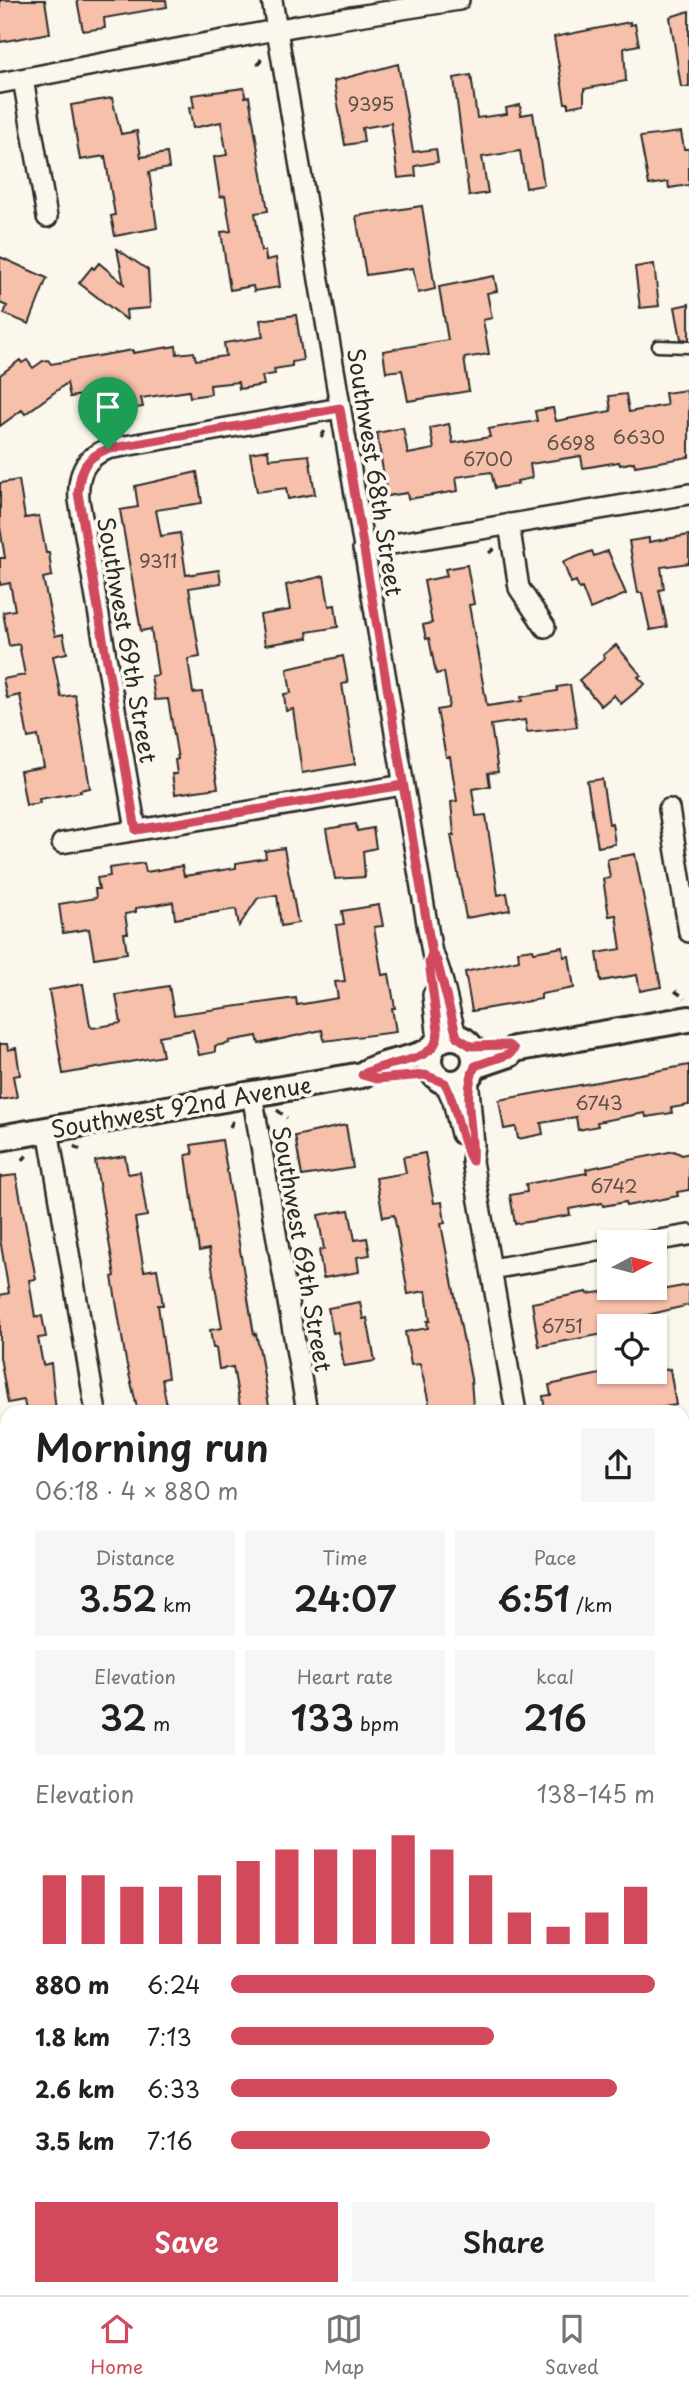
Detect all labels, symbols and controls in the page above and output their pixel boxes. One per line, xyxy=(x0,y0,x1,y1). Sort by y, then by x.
house number: 9395 xyxy=(348,89,394,117)
street label: Southwest 68th Street xyxy=(339,346,413,598)
pin xyxy=(78,377,138,449)
icon: arrive xyxy=(89,388,127,426)
house number: 6630 xyxy=(613,422,665,450)
house number: 6698 xyxy=(546,428,596,456)
house number: 6700 xyxy=(463,444,513,472)
street label: Southwest 69th Street xyxy=(89,514,167,766)
house number: 9311 xyxy=(139,546,177,574)
street label: Southwest 92nd Avenue xyxy=(48,1066,314,1146)
house number: 6743 xyxy=(575,1088,623,1116)
street label: Southwest 69th Street xyxy=(264,1123,342,1375)
house number: 6742 xyxy=(590,1171,638,1199)
north arrow xyxy=(597,1230,667,1300)
map controls xyxy=(597,1230,667,1384)
house number: 6751 xyxy=(541,1311,583,1339)
button: locate xyxy=(597,1314,667,1384)
text: Morning run xyxy=(35,1418,269,1475)
button: share xyxy=(581,1428,655,1502)
text: 06:18 · 4 × 880 m xyxy=(35,1473,238,1508)
text: Distance xyxy=(95,1543,175,1571)
text: Time xyxy=(323,1543,367,1571)
text: Pace xyxy=(534,1543,576,1571)
text: 3.52 xyxy=(78,1571,157,1624)
text: 24:07 xyxy=(294,1571,396,1624)
text: 6:51 xyxy=(498,1571,570,1624)
text: km xyxy=(157,1590,192,1618)
text: /km xyxy=(570,1590,612,1618)
text: Elevation xyxy=(94,1662,176,1690)
text: Heart rate xyxy=(297,1662,393,1690)
text: kcal xyxy=(536,1662,574,1690)
text: 32 xyxy=(100,1690,147,1743)
text: 133 xyxy=(291,1690,354,1743)
text: 216 xyxy=(523,1690,587,1743)
text: m xyxy=(147,1709,170,1737)
text: bpm xyxy=(354,1709,399,1737)
text: Elevation xyxy=(35,1776,134,1811)
text: 138–145 m xyxy=(537,1776,655,1811)
text: 880 m xyxy=(35,1967,110,2002)
text: 6:24 xyxy=(147,1967,201,2002)
text: 1.8 km xyxy=(35,2019,110,2054)
text: 7:13 xyxy=(147,2019,192,2054)
text: 2.6 km xyxy=(35,2071,115,2106)
text: 6:33 xyxy=(147,2071,200,2106)
text: 3.5 km xyxy=(35,2123,115,2158)
text: 7:16 xyxy=(147,2123,193,2158)
button: Save xyxy=(35,2202,338,2282)
button: Share xyxy=(352,2202,655,2282)
tab: Home xyxy=(90,2310,143,2380)
tab: Map xyxy=(324,2310,364,2380)
tab: Saved xyxy=(545,2310,599,2380)

